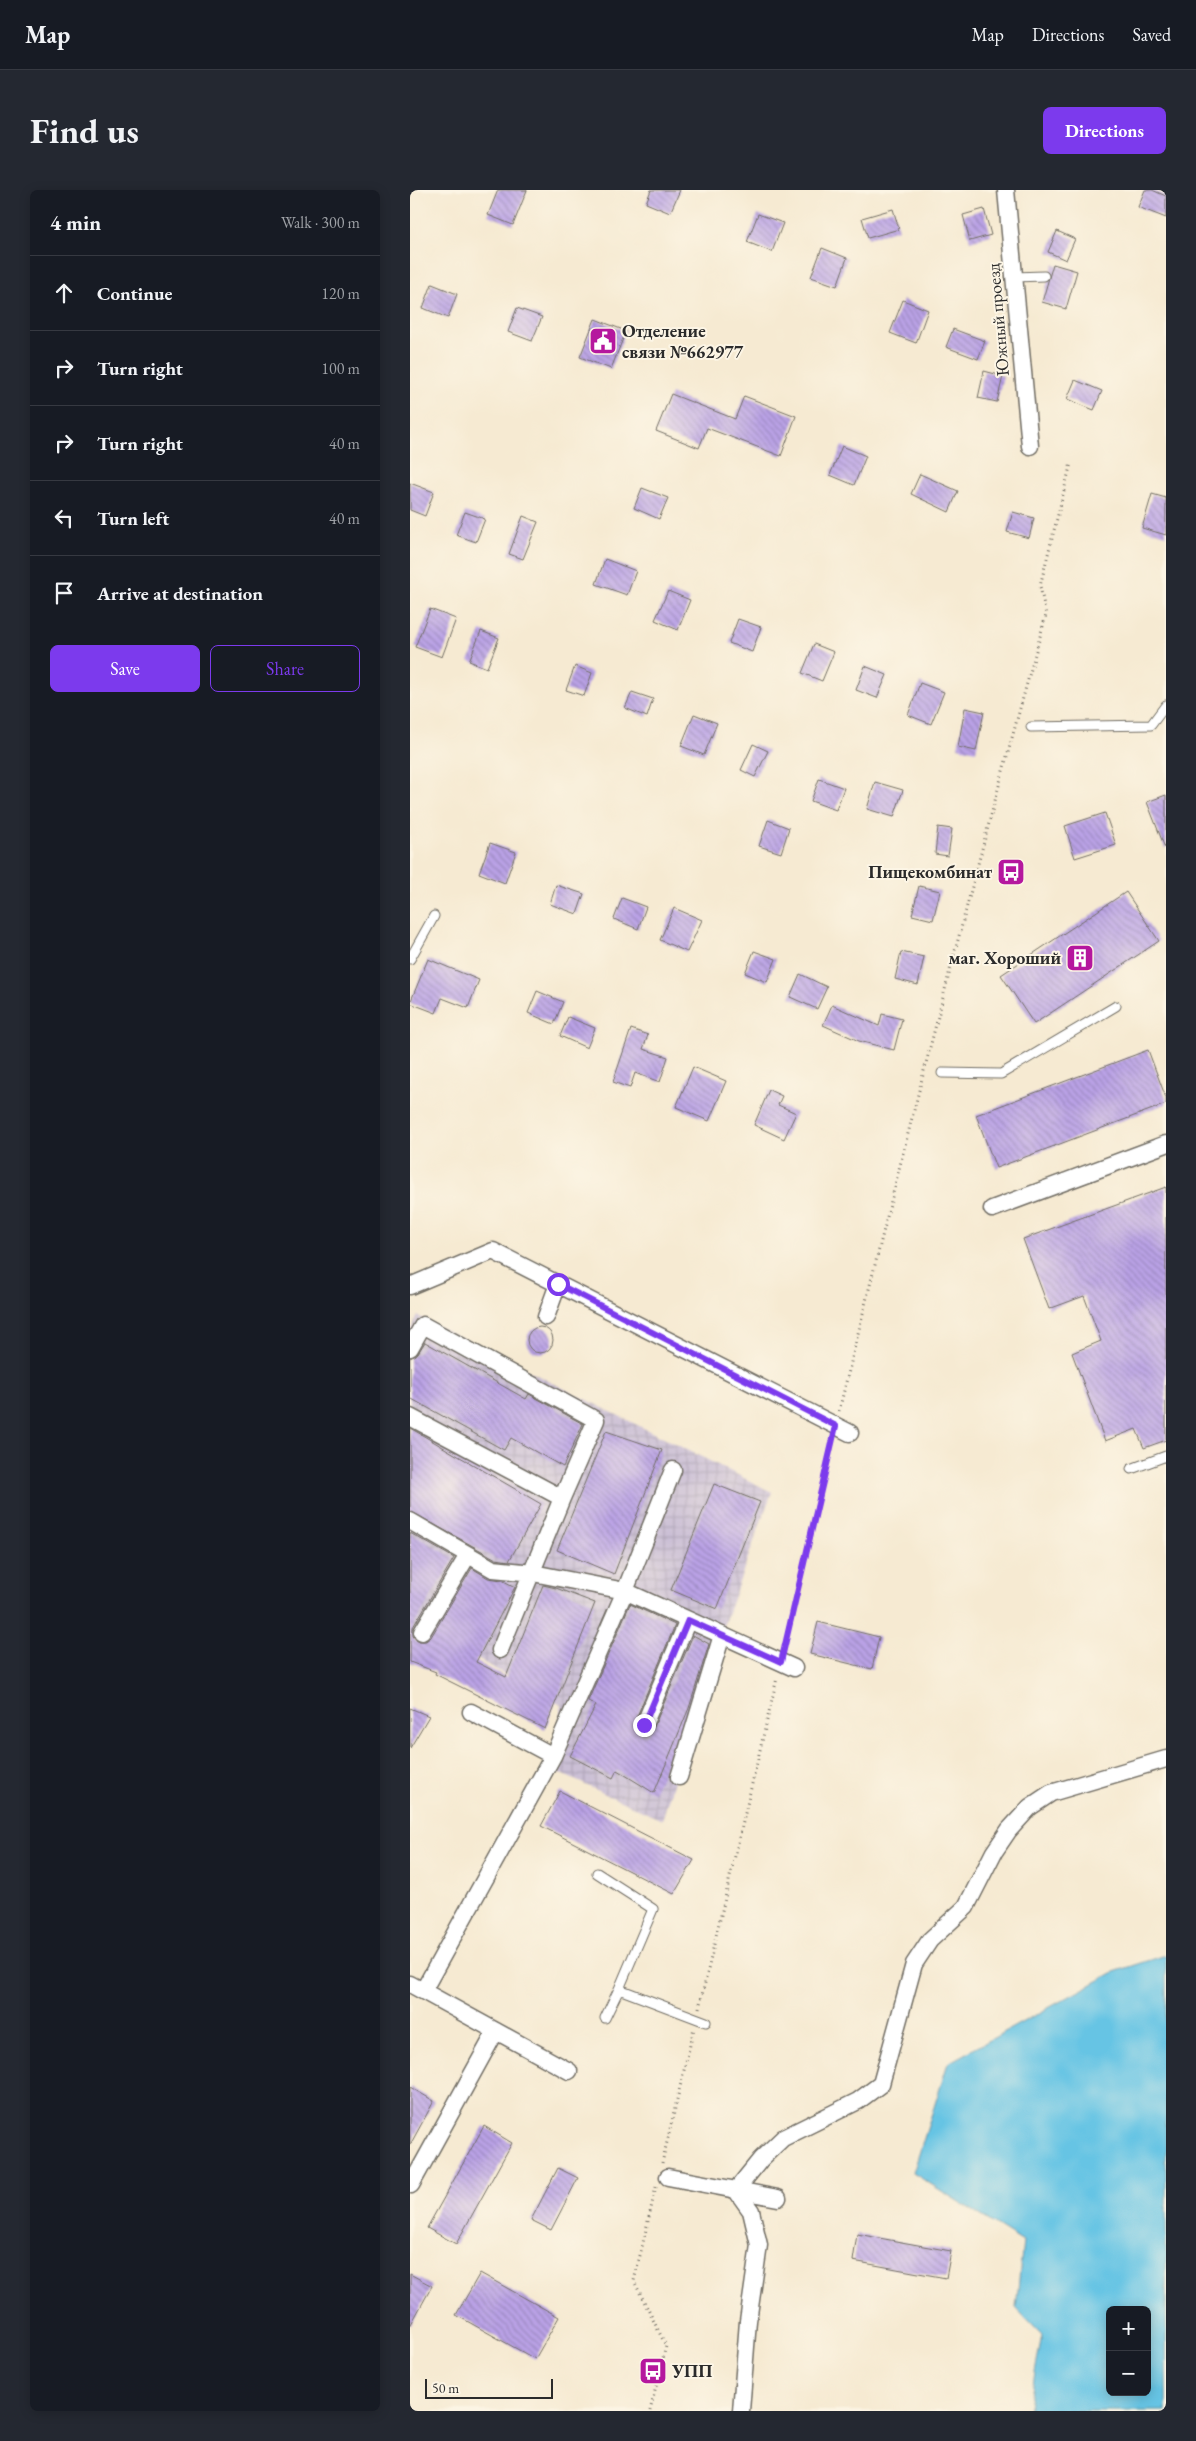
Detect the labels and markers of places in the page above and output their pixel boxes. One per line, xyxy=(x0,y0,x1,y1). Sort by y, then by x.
place label: Отделение связи №662977 xyxy=(622,319,744,363)
public building icon: Отделение связи №662977 xyxy=(588,326,618,356)
bus stop icon: Пищекомбинат xyxy=(996,857,1026,887)
place label: Пищекомбинат xyxy=(868,860,992,883)
building icon: маг. Хороший xyxy=(1065,943,1095,973)
place label: маг. Хороший xyxy=(948,946,1061,969)
bus stop icon: УПП xyxy=(638,2356,668,2386)
place label: УПП xyxy=(671,2359,713,2382)

